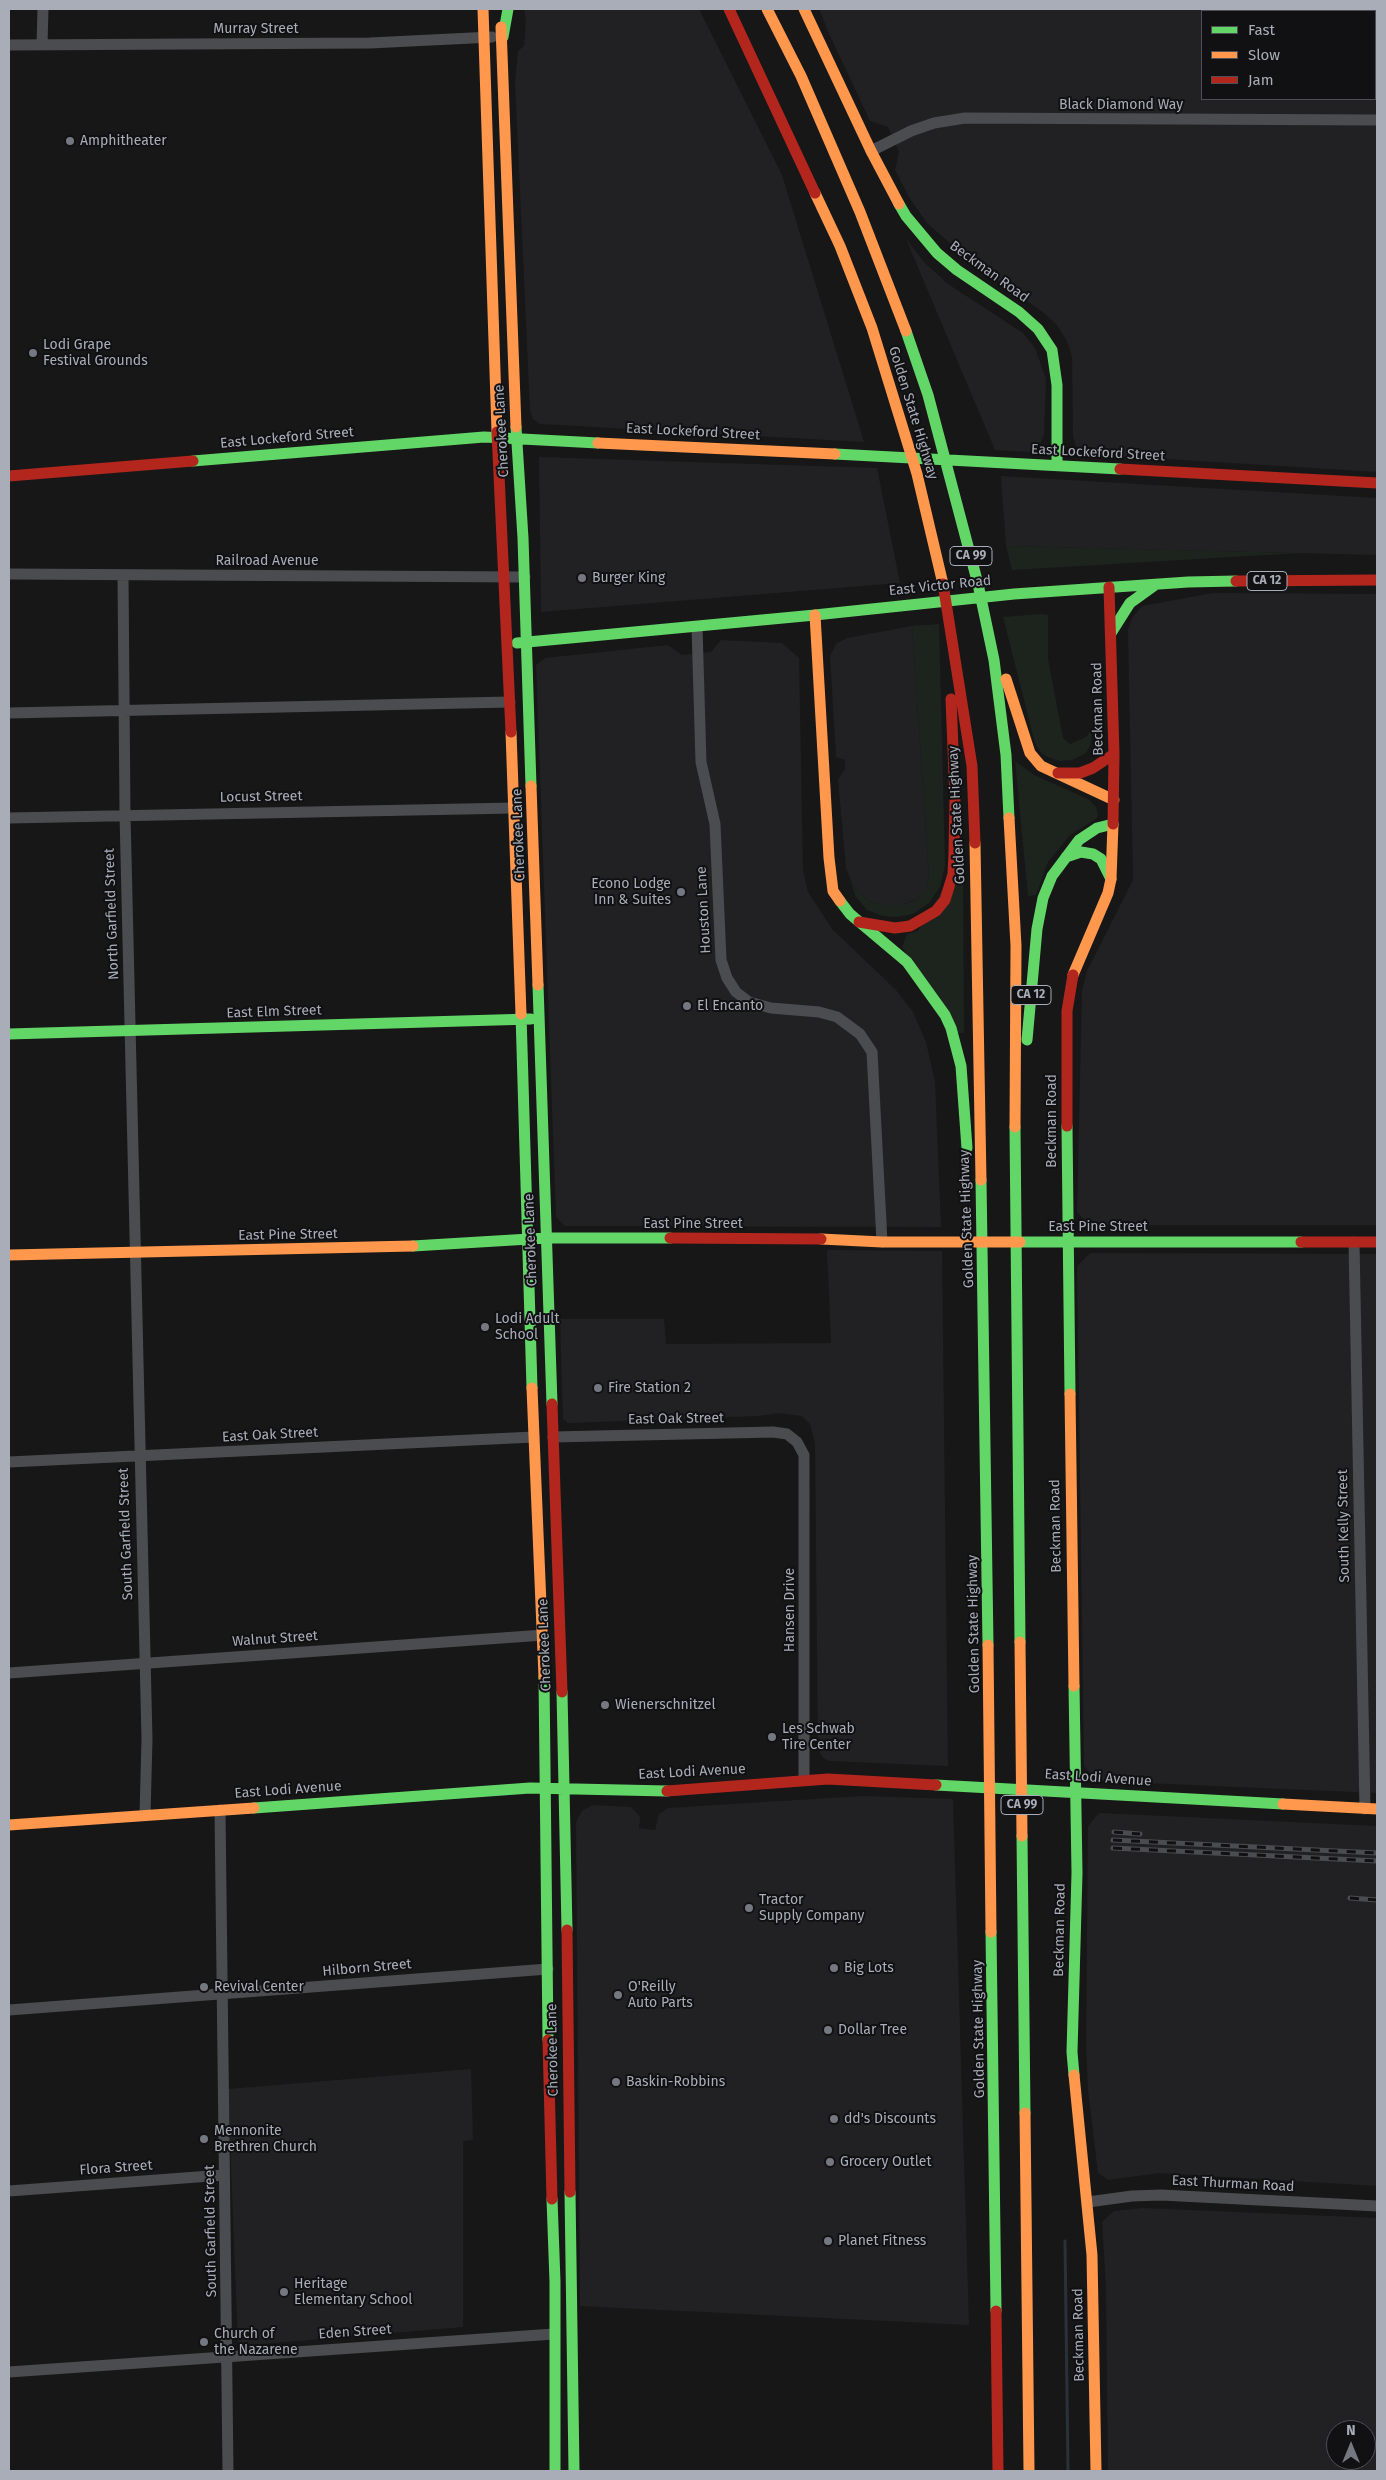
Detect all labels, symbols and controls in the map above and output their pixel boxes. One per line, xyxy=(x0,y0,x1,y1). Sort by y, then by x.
legend xyxy=(1201,10,1376,100)
street label: Murray Street xyxy=(213,21,299,37)
text: Fast xyxy=(1248,21,1275,39)
text: Slow xyxy=(1248,46,1280,64)
text: Jam xyxy=(1248,71,1274,89)
street label: Black Diamond Way xyxy=(1059,97,1183,113)
place label: Amphitheater xyxy=(80,133,167,149)
marker: Amphitheater xyxy=(64,135,76,147)
street label: Beckman Road xyxy=(946,238,1032,306)
place label: Lodi Grape Festival Grounds xyxy=(43,337,148,370)
street label: Golden State Highway xyxy=(885,344,941,482)
marker: Lodi Grape Festival Grounds xyxy=(27,347,39,359)
street label: Cherokee Lane xyxy=(491,384,513,478)
street label: East Lockeford Street xyxy=(626,420,760,444)
street label: East Lockeford Street xyxy=(220,424,354,452)
street label: East Lockeford Street xyxy=(1031,441,1165,465)
road number: CA 99 xyxy=(950,546,992,566)
street label: Railroad Avenue xyxy=(215,553,319,569)
place label: Burger King xyxy=(592,570,665,586)
marker: Burger King xyxy=(576,572,588,584)
street label: East Victor Road xyxy=(888,572,992,600)
road number: CA 12 xyxy=(1247,572,1287,590)
street label: Beckman Road xyxy=(1089,662,1107,756)
street label: Golden State Highway xyxy=(945,745,969,885)
street label: Locust Street xyxy=(219,788,303,806)
street label: Cherokee Lane xyxy=(509,788,529,882)
street label: North Garfield Street xyxy=(101,848,123,980)
street label: Houston Lane xyxy=(693,866,715,954)
place label: Econo Lodge Inn & Suites xyxy=(591,876,671,909)
marker: Econo Lodge Inn & Suites xyxy=(675,886,687,898)
road number: CA 12 xyxy=(1011,986,1051,1004)
place label: El Encanto xyxy=(697,998,763,1014)
marker: El Encanto xyxy=(681,1000,693,1012)
street label: East Elm Street xyxy=(226,1002,322,1022)
street label: Beckman Road xyxy=(1044,1074,1060,1168)
street label: Golden State Highway xyxy=(956,1150,978,1288)
street label: Cherokee Lane xyxy=(521,1193,541,1287)
street label: East Pine Street xyxy=(643,1216,743,1232)
street label: East Pine Street xyxy=(1048,1219,1148,1235)
street label: East Pine Street xyxy=(238,1226,338,1244)
place label: Lodi Adult School xyxy=(495,1311,560,1344)
marker: Lodi Adult School xyxy=(479,1321,491,1333)
place label: Fire Station 2 xyxy=(608,1380,691,1396)
marker: Fire Station 2 xyxy=(592,1382,604,1394)
street label: East Oak Street xyxy=(628,1410,724,1428)
street label: East Oak Street xyxy=(222,1424,318,1446)
street label: South Garfield Street xyxy=(115,1467,137,1601)
street label: South Kelly Street xyxy=(1335,1469,1353,1583)
street label: Beckman Road xyxy=(1047,1479,1065,1573)
street label: Golden State Highway xyxy=(964,1555,984,1693)
street label: Hansen Drive xyxy=(782,1568,798,1652)
street label: Cherokee Lane xyxy=(535,1598,555,1692)
street label: Walnut Street xyxy=(232,1628,318,1650)
place label: Wienerschnitzel xyxy=(615,1697,716,1713)
marker: Wienerschnitzel xyxy=(599,1699,611,1711)
place label: Les Schwab Tire Center xyxy=(782,1721,855,1754)
marker: Les Schwab Tire Center xyxy=(766,1731,778,1743)
street label: East Lodi Avenue xyxy=(638,1761,746,1783)
street label: East Lodi Avenue xyxy=(1044,1766,1152,1790)
street label: East Lodi Avenue xyxy=(234,1778,342,1802)
road number: CA 99 xyxy=(1001,1796,1043,1814)
street label: Beckman Road xyxy=(1051,1883,1069,1977)
place label: Tractor Supply Company xyxy=(759,1892,864,1924)
marker: Tractor Supply Company xyxy=(743,1902,755,1914)
street label: Hilborn Street xyxy=(322,1956,412,1980)
place label: Big Lots xyxy=(844,1960,894,1976)
street label: Golden State Highway xyxy=(969,1960,989,2098)
marker: Big Lots xyxy=(828,1962,840,1974)
place label: Revival Center xyxy=(214,1979,304,1995)
place label: O'Reilly Auto Parts xyxy=(628,1979,693,2011)
marker: Revival Center xyxy=(198,1981,210,1993)
marker: O'Reilly Auto Parts xyxy=(612,1989,624,2001)
street label: Cherokee Lane xyxy=(544,2003,562,2097)
place label: Dollar Tree xyxy=(838,2022,907,2038)
marker: Dollar Tree xyxy=(822,2024,834,2036)
place label: Baskin-Robbins xyxy=(626,2074,725,2090)
marker: Baskin-Robbins xyxy=(610,2076,622,2088)
place label: dd's Discounts xyxy=(844,2111,936,2127)
marker: dd's Discounts xyxy=(828,2113,840,2125)
place label: Mennonite Brethren Church xyxy=(214,2123,317,2156)
marker: Mennonite Brethren Church xyxy=(198,2133,210,2145)
place label: Grocery Outlet xyxy=(840,2154,932,2170)
marker: Grocery Outlet xyxy=(824,2156,836,2168)
street label: Flora Street xyxy=(79,2157,153,2179)
street label: South Garfield Street xyxy=(201,2165,221,2297)
street label: East Thurman Road xyxy=(1171,2172,1295,2196)
place label: Planet Fitness xyxy=(838,2233,926,2249)
marker: Planet Fitness xyxy=(822,2235,834,2247)
place label: Heritage Elementary School xyxy=(294,2276,412,2308)
marker: Heritage Elementary School xyxy=(278,2286,290,2298)
street label: Beckman Road xyxy=(1070,2288,1088,2382)
street label: Eden Street xyxy=(318,2321,392,2343)
place label: Church of the Nazarene xyxy=(214,2326,298,2358)
marker: Church of the Nazarene xyxy=(198,2336,210,2348)
north arrow xyxy=(1326,2420,1376,2470)
text: N xyxy=(1346,2422,1356,2439)

